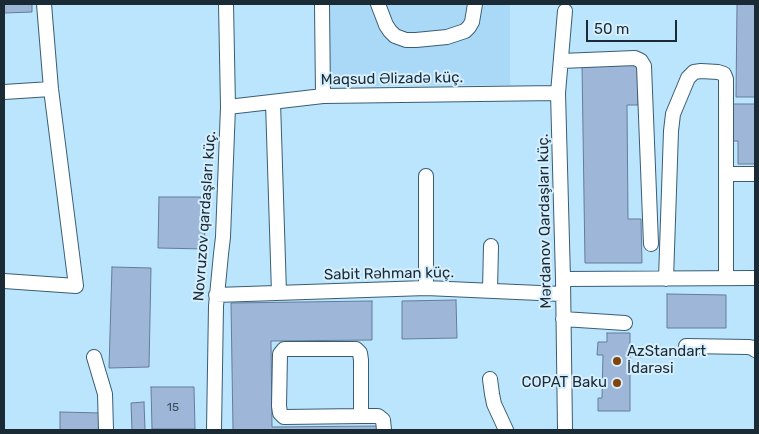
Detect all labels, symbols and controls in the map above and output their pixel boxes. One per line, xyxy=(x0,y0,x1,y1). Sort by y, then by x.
scale bar xyxy=(589,10,680,42)
text: 50 m xyxy=(594,20,629,38)
street label: Maqsud Əlizadə küç. xyxy=(321,69,463,89)
street label: Novruzov qardaşları küç. xyxy=(190,130,220,302)
street label: Mərdanov Qardaşları küç. xyxy=(534,133,556,309)
street label: Sabit Rəhman küç. xyxy=(324,264,454,284)
place label: AzStandart İdarəsi xyxy=(627,343,706,378)
marker: AzStandart İdarəsi xyxy=(611,355,623,367)
place label: COPAT Baku xyxy=(521,374,607,392)
marker: COPAT Baku xyxy=(611,377,623,389)
house number: 15 xyxy=(167,401,179,415)

